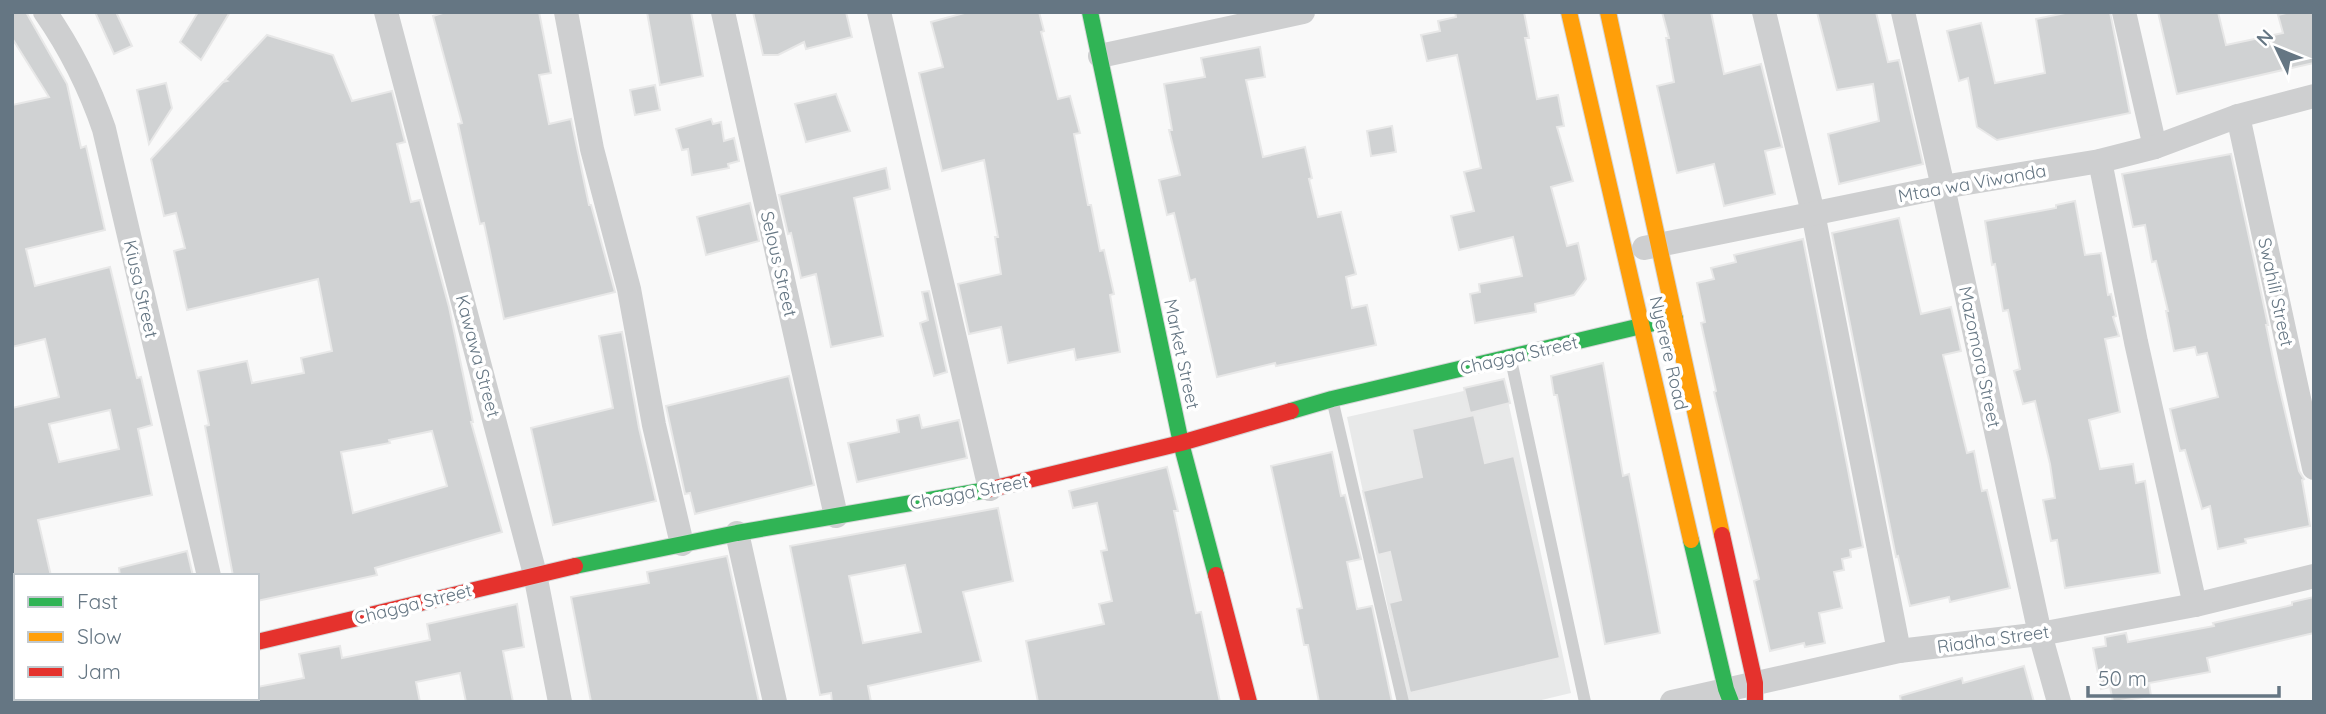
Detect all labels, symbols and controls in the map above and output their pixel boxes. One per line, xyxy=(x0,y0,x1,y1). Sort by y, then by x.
north arrow xyxy=(2242,14,2312,84)
text: N xyxy=(2251,24,2278,51)
street label: Mtaa wa Viwanda xyxy=(1896,159,2048,207)
street label: Selous Street xyxy=(756,209,802,319)
street label: Swahili Street xyxy=(2253,235,2299,349)
street label: Kiusa Street xyxy=(119,238,163,340)
street label: Mazomora Street xyxy=(1954,284,2006,430)
street label: Kawawa Street xyxy=(451,292,505,420)
street label: Nyerere Road xyxy=(1645,294,1693,412)
street label: Market Street xyxy=(1159,297,1205,411)
street label: Chagga Street xyxy=(1458,330,1580,380)
street label: Chagga Street xyxy=(908,469,1030,515)
legend xyxy=(14,574,259,700)
street label: Chagga Street xyxy=(352,578,474,630)
text: Fast xyxy=(77,588,118,614)
street label: Riadha Street xyxy=(1935,620,2051,658)
text: Slow xyxy=(77,623,122,649)
scale bar xyxy=(2088,654,2279,698)
text: Jam xyxy=(77,658,121,684)
text: 50 m xyxy=(2098,665,2147,691)

